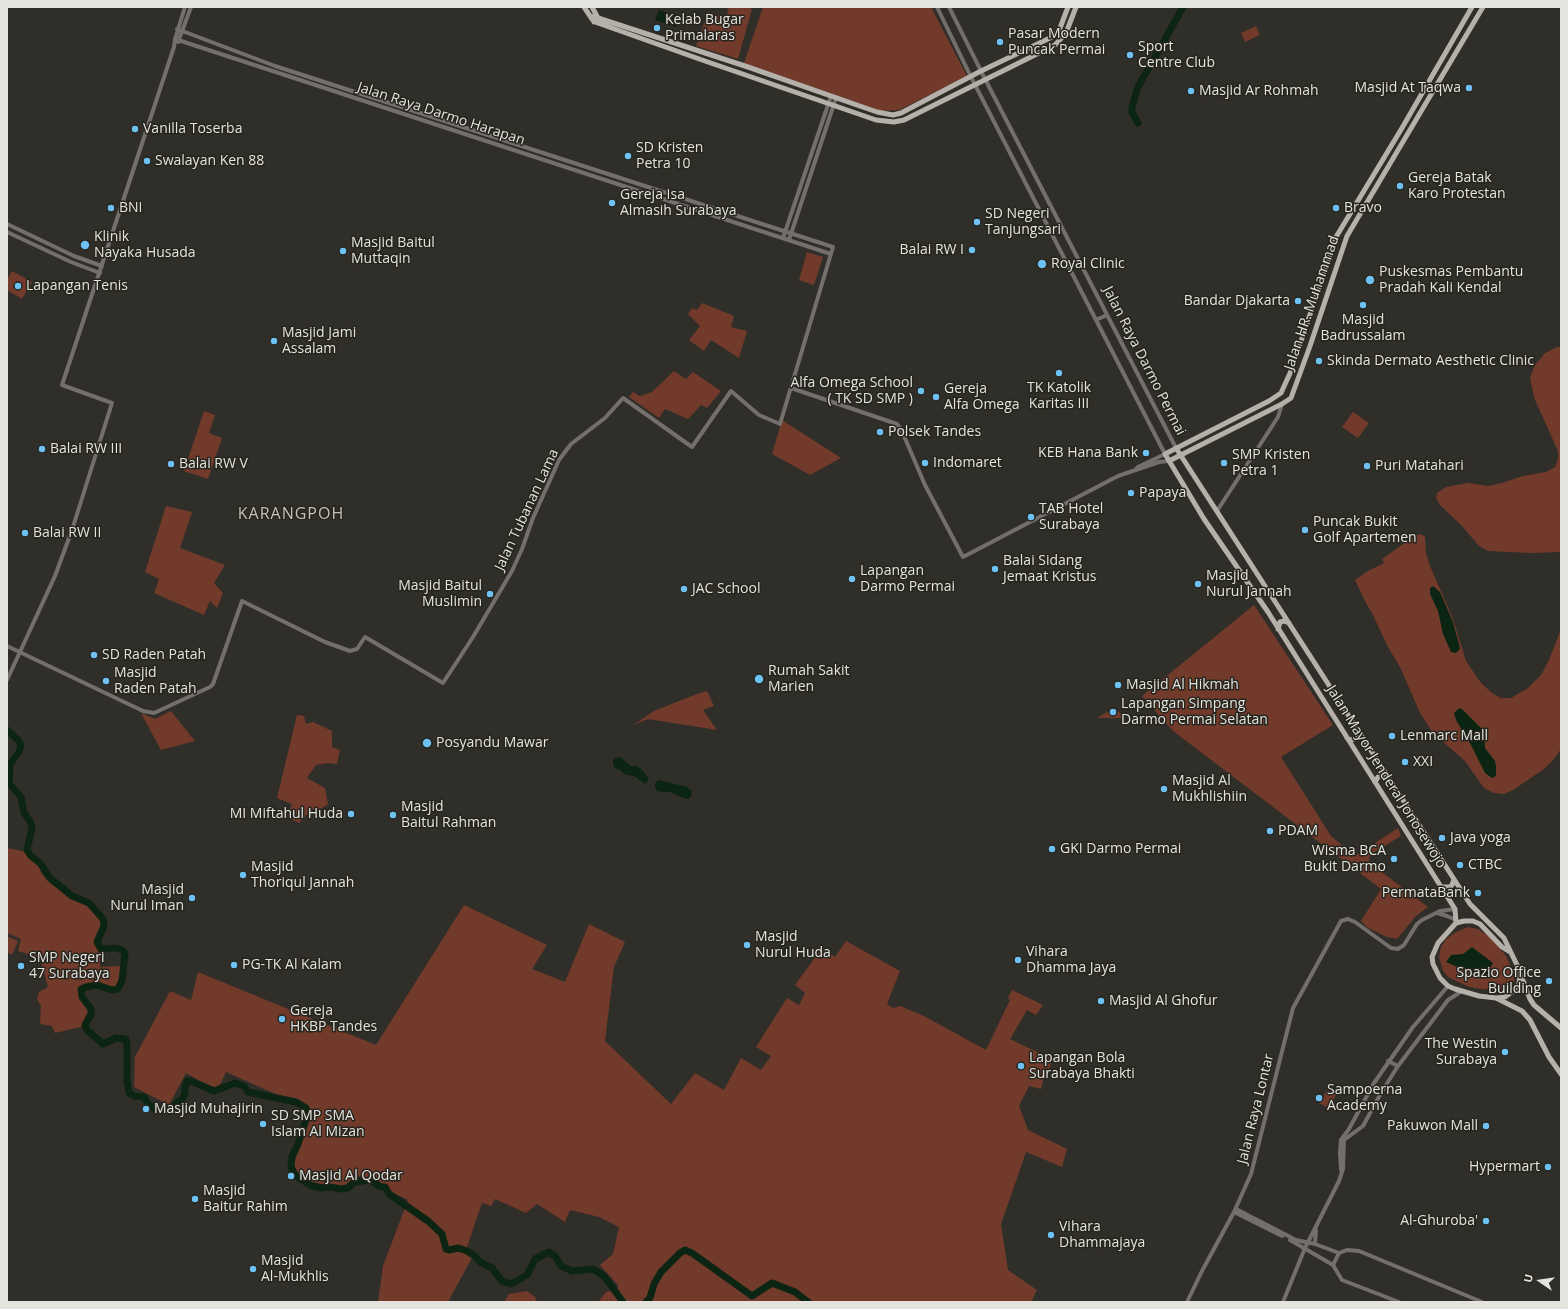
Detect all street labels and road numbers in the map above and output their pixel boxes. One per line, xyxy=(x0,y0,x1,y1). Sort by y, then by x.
street label: Jalan Raya Darmo Harapan xyxy=(355,79,527,149)
street label: Jalan HR. Muhammad xyxy=(1281,234,1343,372)
street label: Jalan Raya Darmo Permai xyxy=(1099,284,1189,438)
street label: Jalan Tubanan Lama xyxy=(491,447,563,573)
street label: Jalan Mayor Jenderal Jonosewojo xyxy=(1323,682,1449,872)
street label: Jalan Raya Lontar xyxy=(1234,1052,1278,1166)

